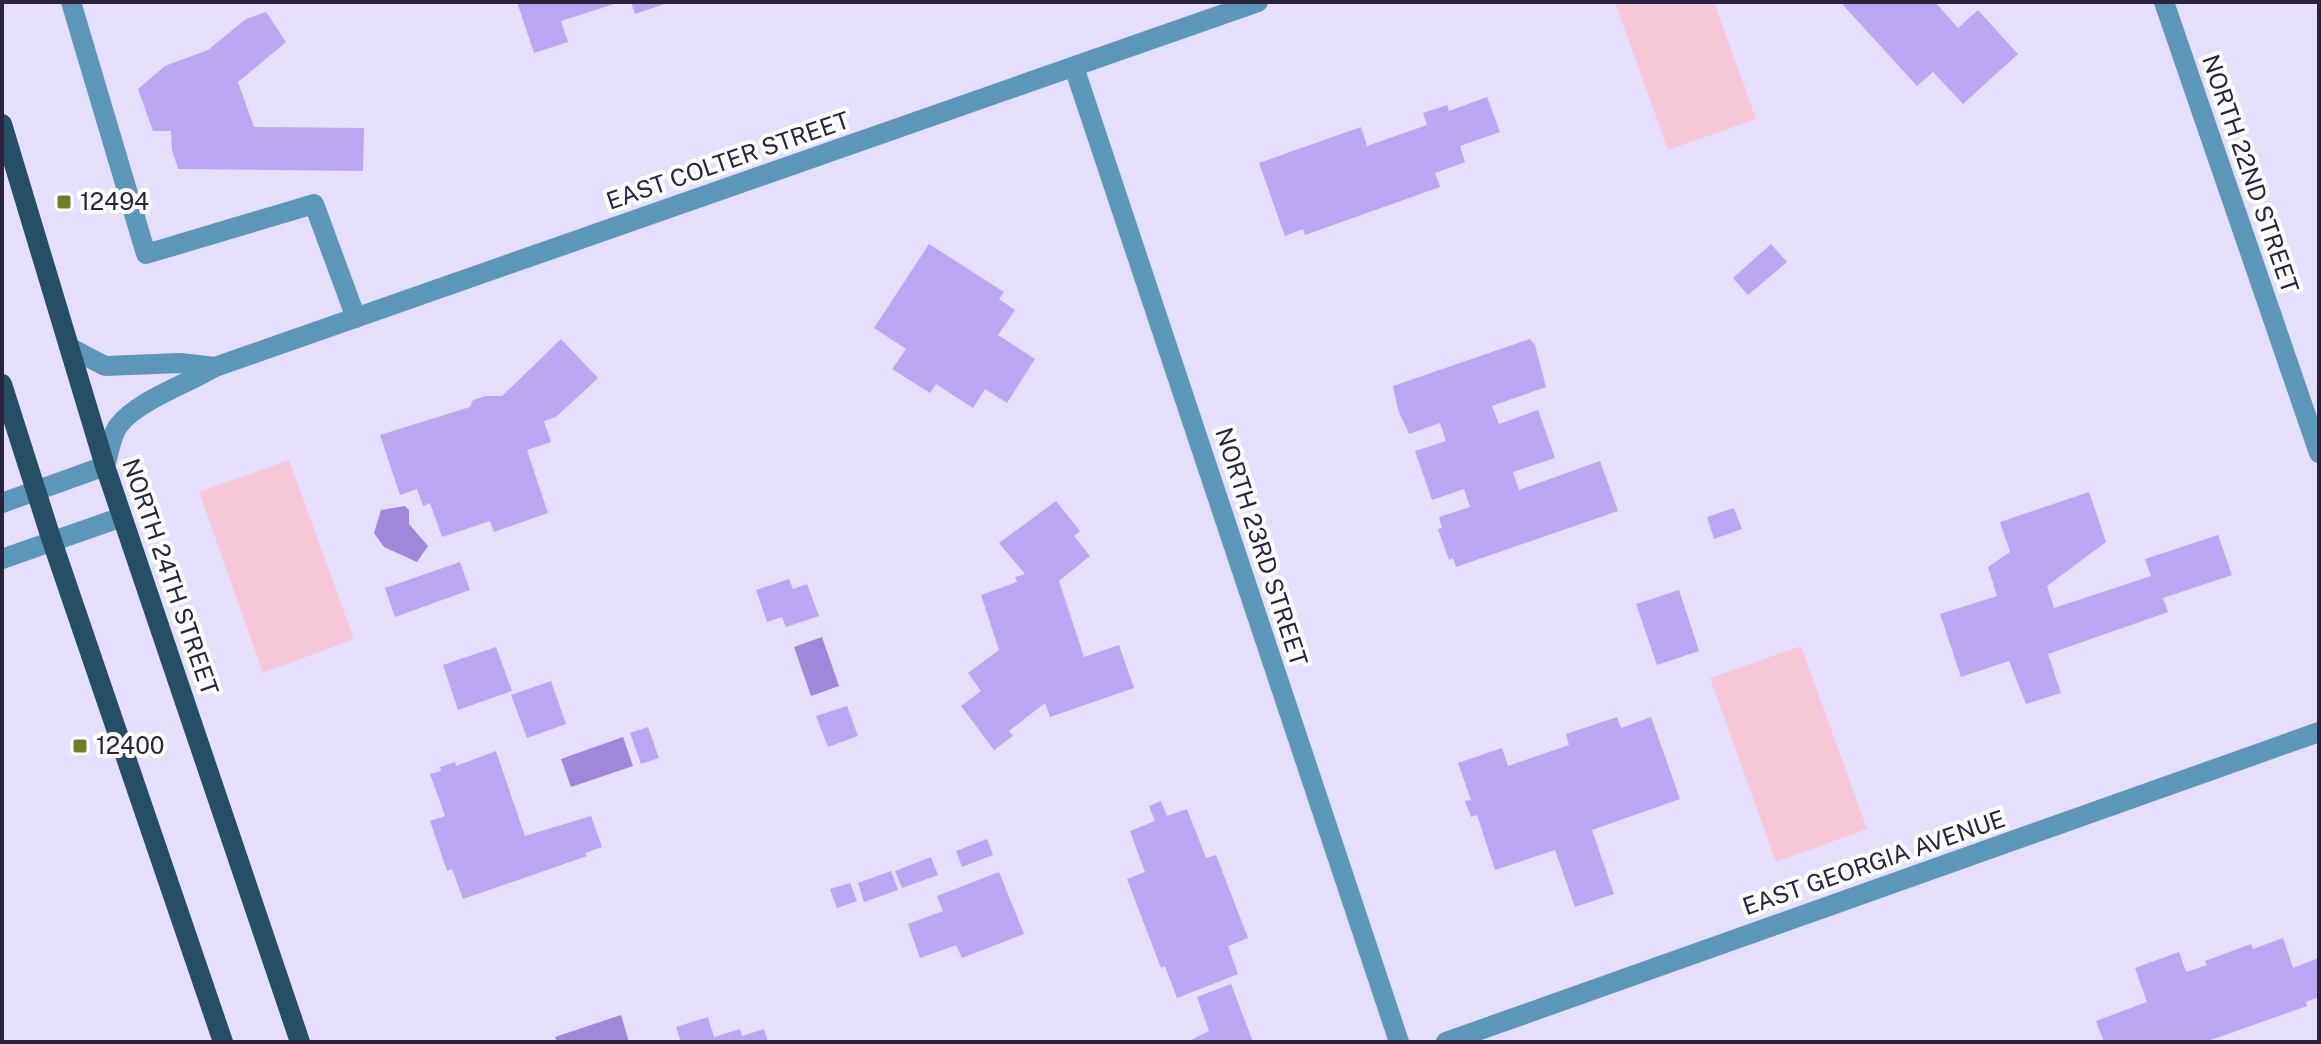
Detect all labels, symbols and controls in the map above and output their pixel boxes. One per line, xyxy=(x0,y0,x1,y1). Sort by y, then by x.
street label: NORTH 22ND STREET xyxy=(2197,51,2305,296)
street label: EAST COLTER STREET xyxy=(603,105,853,215)
place label: 12494 xyxy=(80,187,149,215)
marker: 12494 xyxy=(55,193,73,211)
street label: NORTH 23RD STREET xyxy=(1210,424,1314,669)
street label: NORTH 24TH STREET xyxy=(117,455,225,699)
place label: 12400 xyxy=(96,731,164,759)
marker: 12400 xyxy=(71,737,89,755)
street label: EAST GEORGIA AVENUE xyxy=(1739,804,2009,920)

